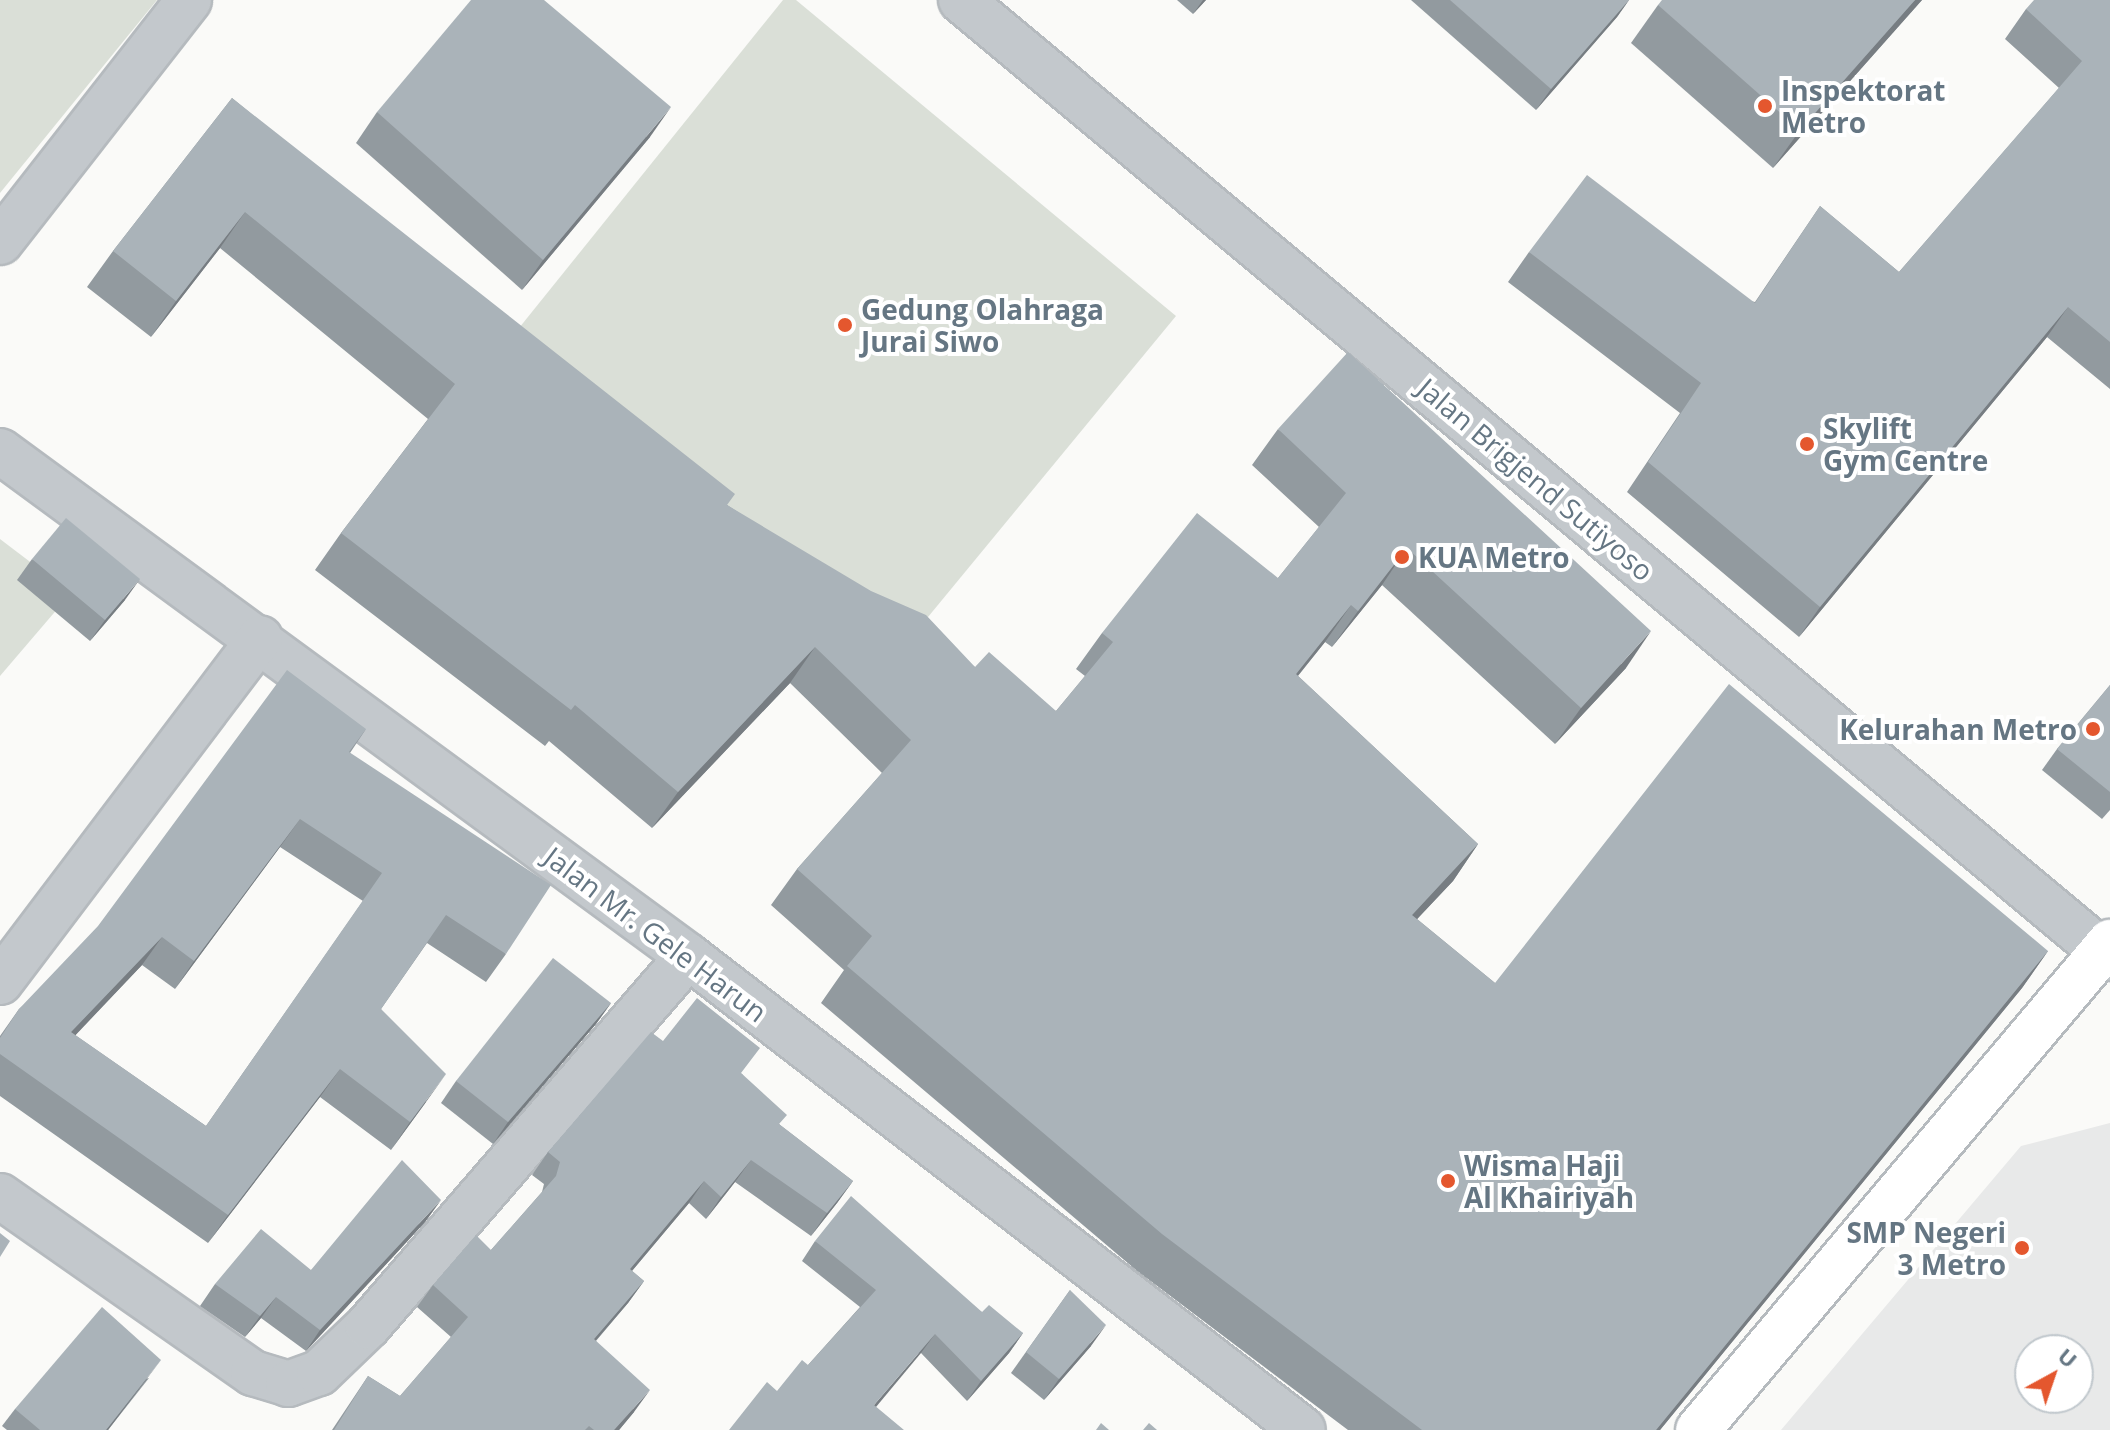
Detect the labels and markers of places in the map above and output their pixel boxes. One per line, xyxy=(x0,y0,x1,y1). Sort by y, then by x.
place label: Inspektorat Metro xyxy=(1781,73,1945,139)
marker: Inspektorat Metro xyxy=(1756,97,1774,115)
place label: Gedung Olahraga Jurai Siwo xyxy=(861,292,1104,358)
marker: Gedung Olahraga Jurai Siwo xyxy=(836,316,854,334)
place label: Skylift Gym Centre xyxy=(1823,411,1988,477)
marker: Skylift Gym Centre xyxy=(1798,435,1816,453)
place label: KUA Metro xyxy=(1418,540,1569,574)
marker: KUA Metro xyxy=(1393,548,1411,566)
place label: Kelurahan Metro xyxy=(1839,712,2077,746)
marker: Kelurahan Metro xyxy=(2084,720,2102,738)
place label: Wisma Haji Al Khairiyah xyxy=(1464,1148,1634,1214)
marker: Wisma Haji Al Khairiyah xyxy=(1439,1172,1457,1190)
place label: SMP Negeri 3 Metro xyxy=(1846,1215,2006,1281)
marker: SMP Negeri 3 Metro xyxy=(2013,1239,2031,1257)

